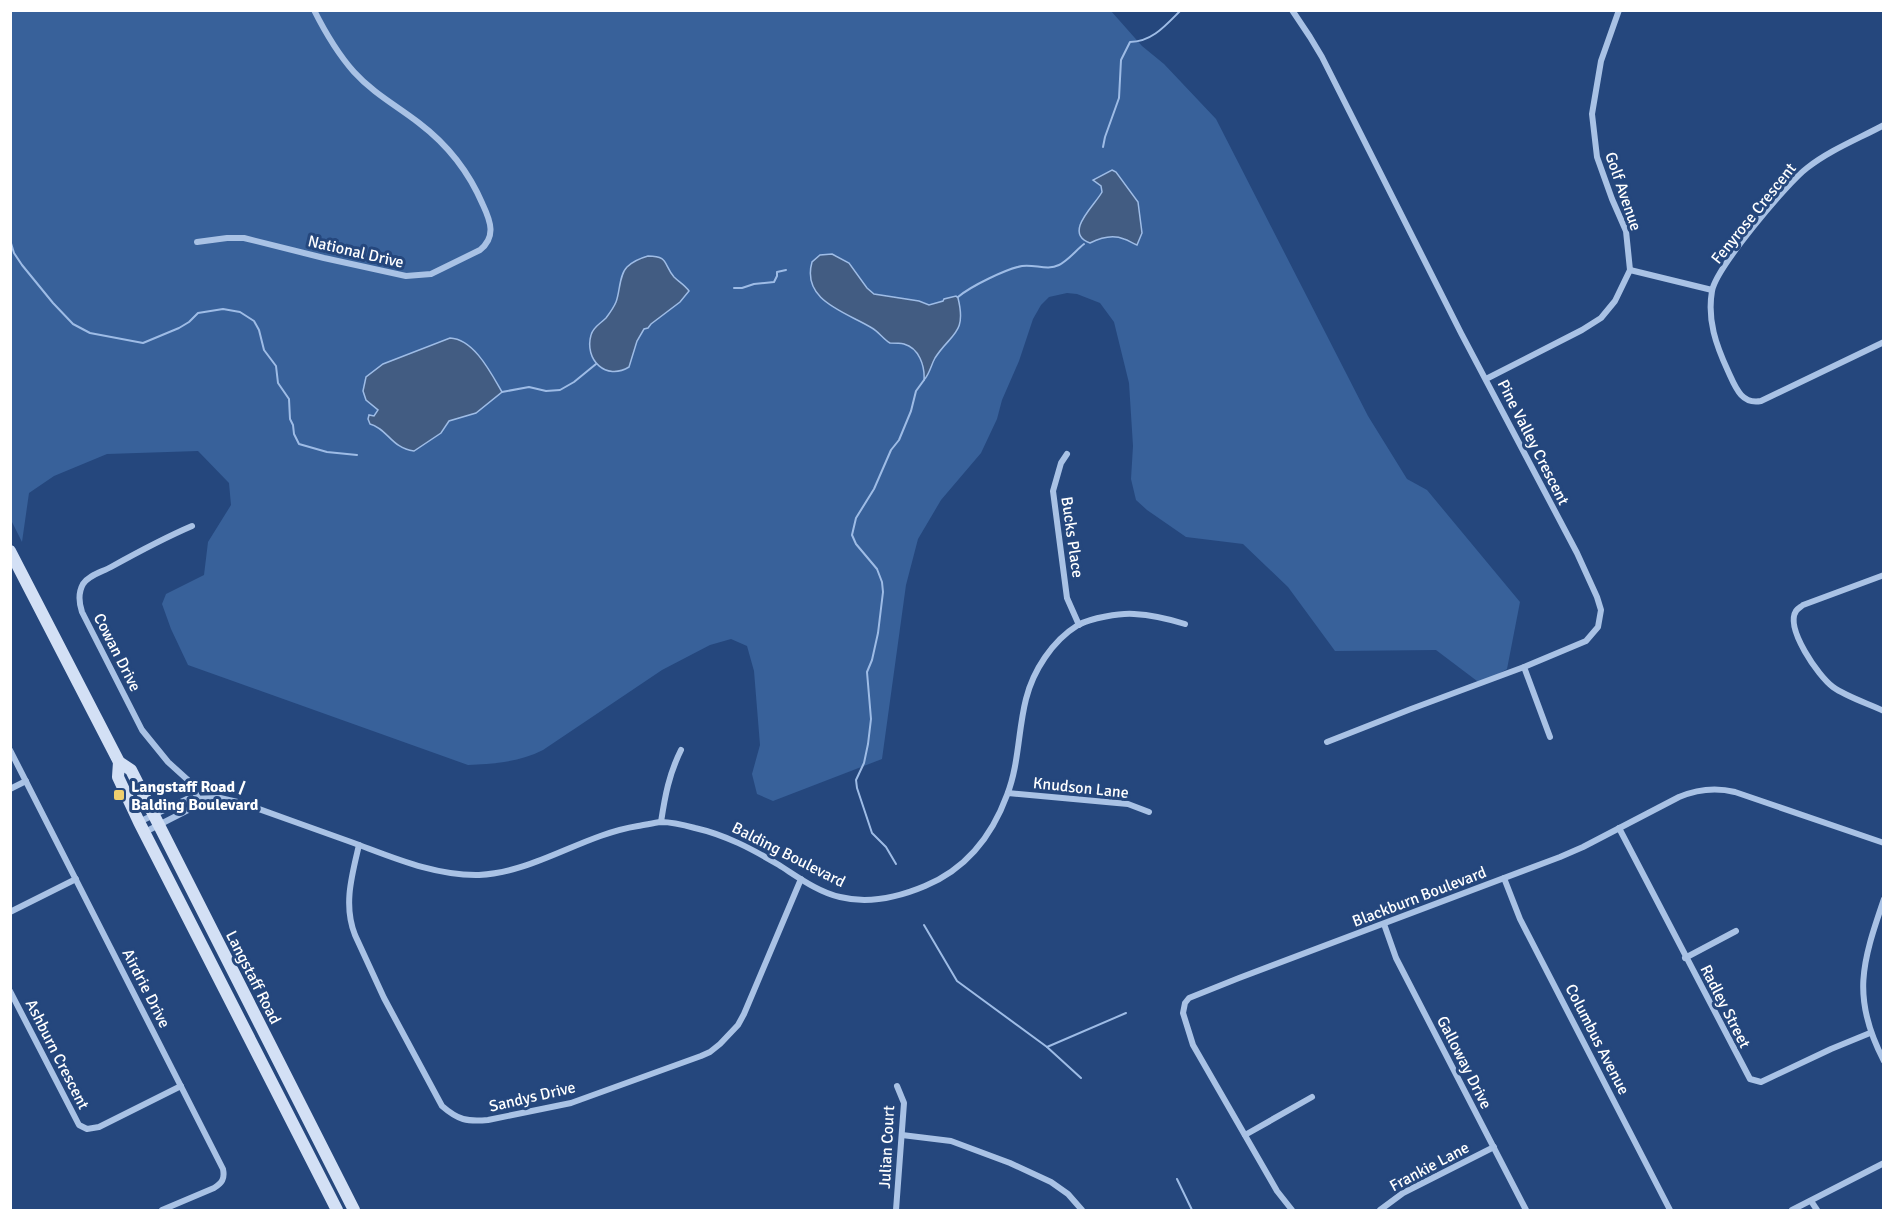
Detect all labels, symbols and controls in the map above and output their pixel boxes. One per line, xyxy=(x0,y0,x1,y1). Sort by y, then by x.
street label: Golf Avenue xyxy=(1600,149,1646,233)
street label: Fenyrose Crescent xyxy=(1707,159,1801,268)
street label: National Drive xyxy=(306,231,406,273)
street label: Pine Valley Crescent xyxy=(1493,376,1574,509)
street label: Bucks Place xyxy=(1056,495,1088,579)
street label: Cowan Drive xyxy=(89,610,145,695)
street label: Knudson Lane xyxy=(1032,773,1130,803)
place label: Langstaff Road / Balding Boulevard xyxy=(131,777,259,815)
marker: Langstaff Road / Balding Boulevard xyxy=(112,788,126,802)
street label: Balding Boulevard xyxy=(729,818,849,892)
street label: Blackburn Boulevard xyxy=(1349,862,1489,932)
street label: Langstaff Road xyxy=(221,927,285,1028)
street label: Airdrie Drive xyxy=(118,946,175,1031)
street label: Radley Street xyxy=(1696,961,1755,1052)
street label: Columbus Avenue xyxy=(1561,981,1634,1098)
street label: Ashburn Crescent xyxy=(21,996,94,1113)
street label: Galloway Drive xyxy=(1432,1013,1496,1112)
street label: Sandys Drive xyxy=(487,1077,577,1117)
street label: Julian Court xyxy=(875,1104,899,1189)
street label: Frankie Lane xyxy=(1386,1138,1473,1196)

